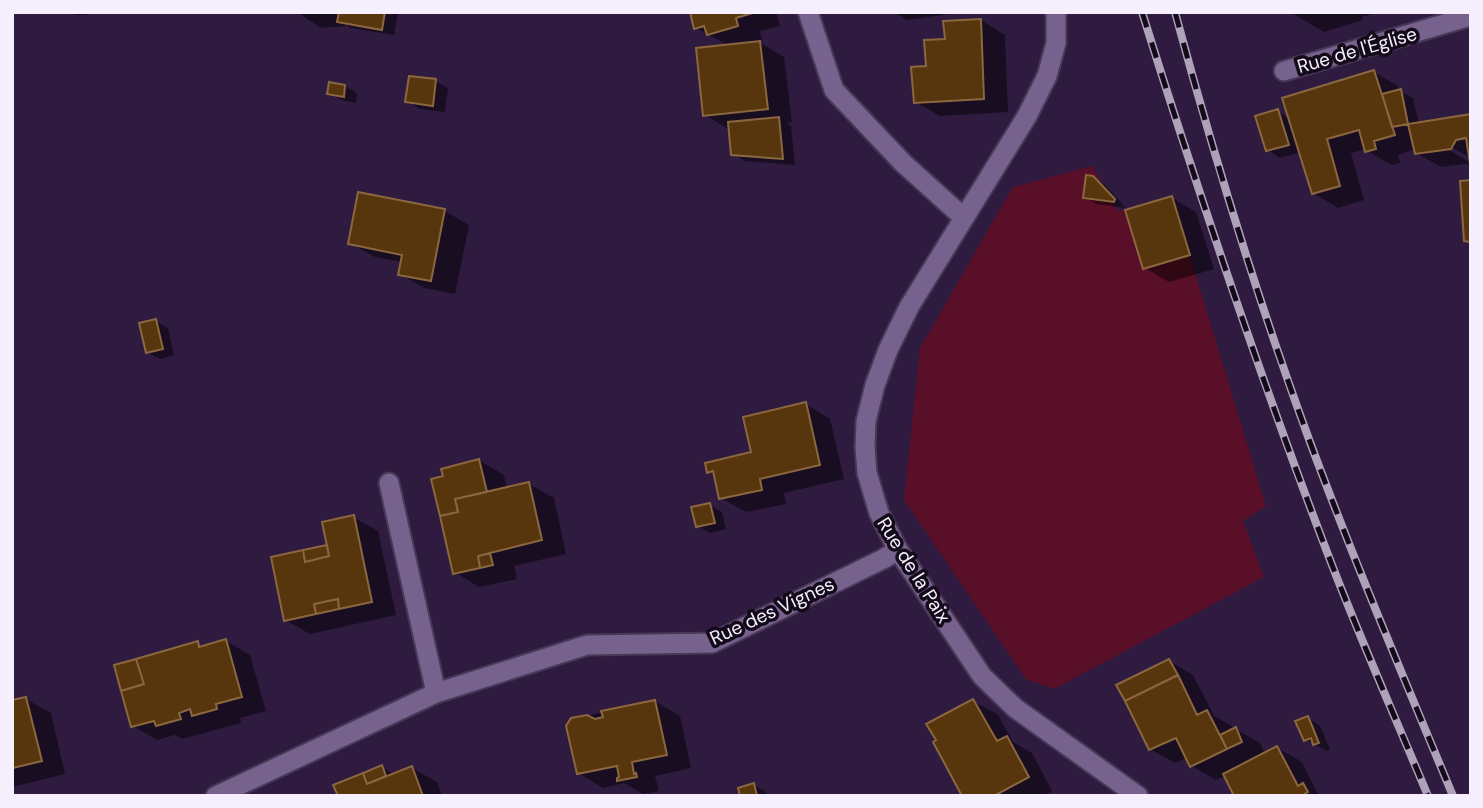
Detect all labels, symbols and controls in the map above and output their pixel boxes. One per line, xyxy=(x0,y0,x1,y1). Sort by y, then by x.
street label: Rue de l'Église xyxy=(1294,21,1420,79)
street label: Rue de la Paix xyxy=(872,512,957,628)
street label: Rue des Vignes xyxy=(706,571,838,651)

